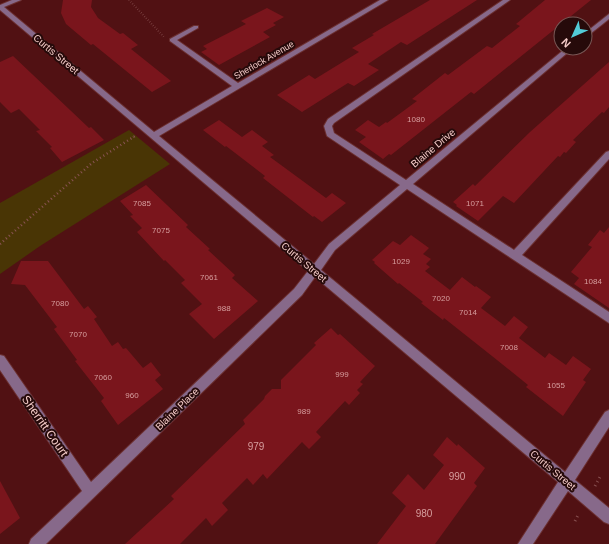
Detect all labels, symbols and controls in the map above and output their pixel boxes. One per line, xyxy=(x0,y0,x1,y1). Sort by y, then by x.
north arrow xyxy=(553,16,593,56)
street label: Curtis Street xyxy=(31,32,81,76)
text: N xyxy=(559,36,573,50)
street label: Sherlock Avenue xyxy=(232,39,296,81)
house number: 1080 xyxy=(407,115,425,124)
street label: Blaine Drive xyxy=(409,126,458,170)
house number: 7085 xyxy=(133,199,151,208)
house number: 1071 xyxy=(466,199,484,208)
house number: 7075 xyxy=(152,226,170,235)
street label: Curtis Street xyxy=(279,240,329,284)
house number: 1029 xyxy=(392,257,410,266)
house number: 7061 xyxy=(200,273,218,282)
house number: 1084 xyxy=(584,277,602,286)
house number: 7020 xyxy=(432,294,450,303)
house number: 7080 xyxy=(51,299,69,308)
house number: 988 xyxy=(217,304,231,313)
house number: 7014 xyxy=(459,308,477,317)
house number: 7070 xyxy=(69,330,87,339)
house number: 7008 xyxy=(500,343,518,352)
house number: 999 xyxy=(335,370,349,379)
house number: 7060 xyxy=(94,373,112,382)
house number: 1055 xyxy=(547,381,565,390)
street label: Blaine Place xyxy=(153,385,201,432)
house number: 960 xyxy=(125,391,139,400)
street label: Sherritt Court xyxy=(19,393,72,460)
house number: 989 xyxy=(297,407,311,416)
house number: 979 xyxy=(248,441,265,452)
street label: Curtis Street xyxy=(528,448,578,492)
house number: 990 xyxy=(449,471,466,482)
house number: 980 xyxy=(416,508,433,519)

